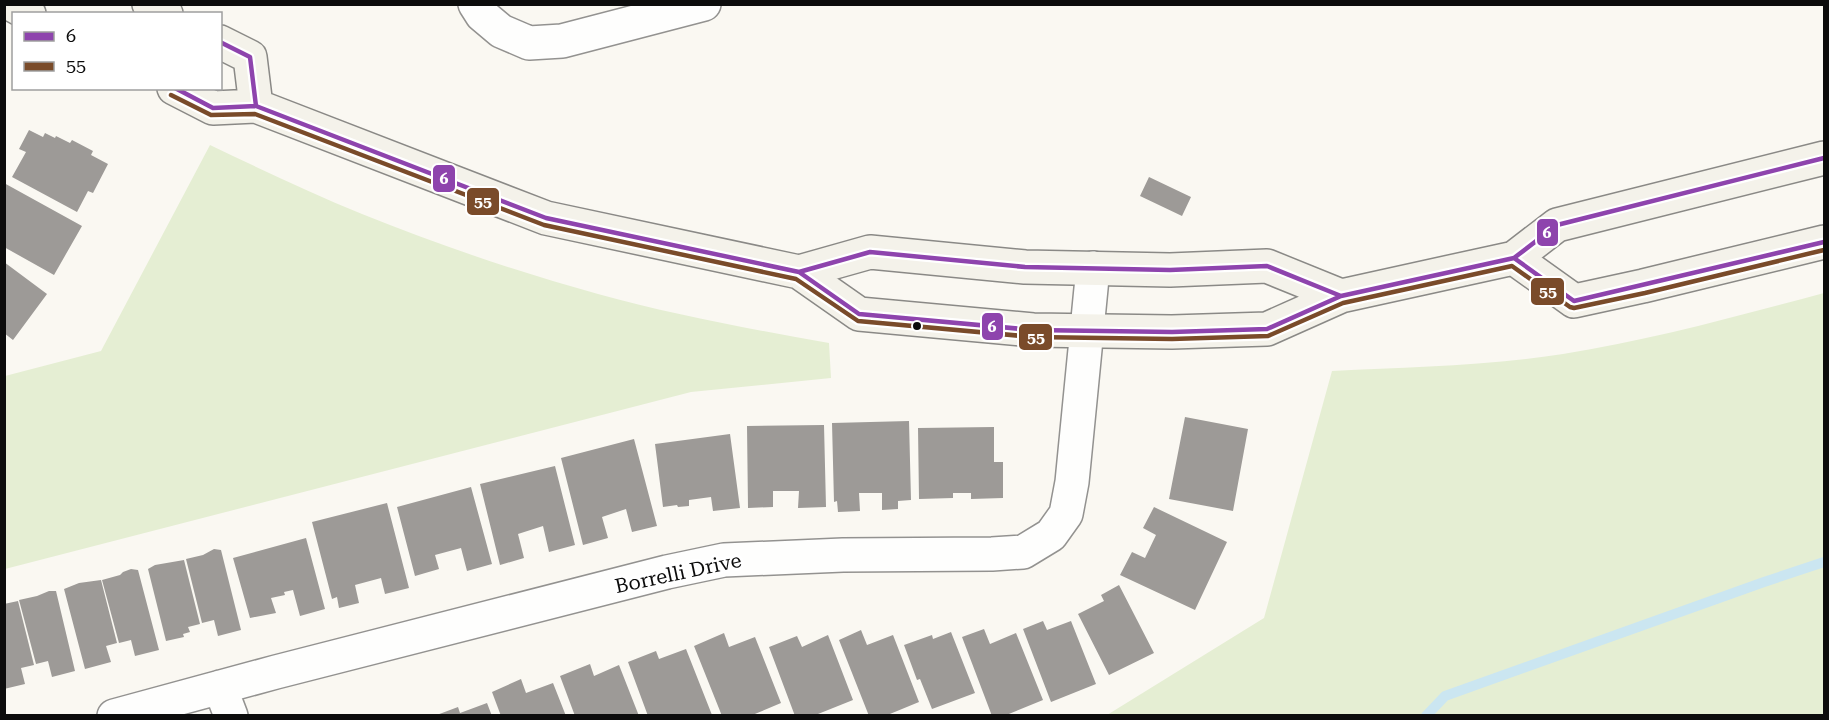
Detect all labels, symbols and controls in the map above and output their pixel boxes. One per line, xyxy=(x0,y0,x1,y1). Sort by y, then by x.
legend xyxy=(12,12,222,90)
text: 6 xyxy=(66,25,76,46)
text: 55 xyxy=(66,55,86,76)
line badge: 6 xyxy=(432,164,456,193)
text: 6 xyxy=(440,169,449,188)
line badge: 55 xyxy=(466,187,500,216)
text: 55 xyxy=(474,192,492,211)
line badge: 6 xyxy=(1536,218,1559,247)
text: 6 xyxy=(1543,223,1552,242)
line badge: 55 xyxy=(1530,277,1565,306)
text: 55 xyxy=(1539,282,1557,301)
line badge: 6 xyxy=(981,312,1004,341)
text: 6 xyxy=(988,317,997,336)
unlabelled marker xyxy=(911,320,923,332)
line badge: 55 xyxy=(1018,323,1053,351)
text: 55 xyxy=(1027,328,1045,347)
street label: Borrelli Drive xyxy=(613,548,744,598)

